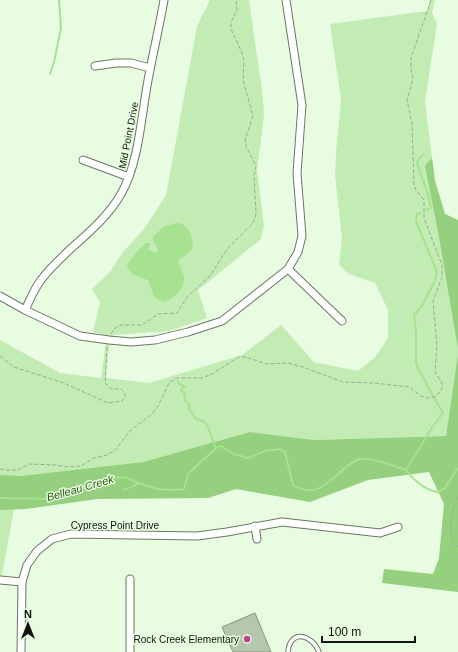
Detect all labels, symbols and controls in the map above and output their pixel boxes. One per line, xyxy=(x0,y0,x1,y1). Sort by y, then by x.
street label: Mid Point Drive xyxy=(117,100,140,169)
water label: Belleau Creek xyxy=(45,473,115,503)
street label: Cypress Point Drive xyxy=(71,520,160,531)
north arrow xyxy=(8,604,48,644)
text: N xyxy=(24,608,32,620)
scale bar xyxy=(322,618,415,644)
text: 100 m xyxy=(328,625,361,639)
place label: Rock Creek Elementary xyxy=(133,634,239,645)
marker: Rock Creek Elementary xyxy=(242,634,252,644)

